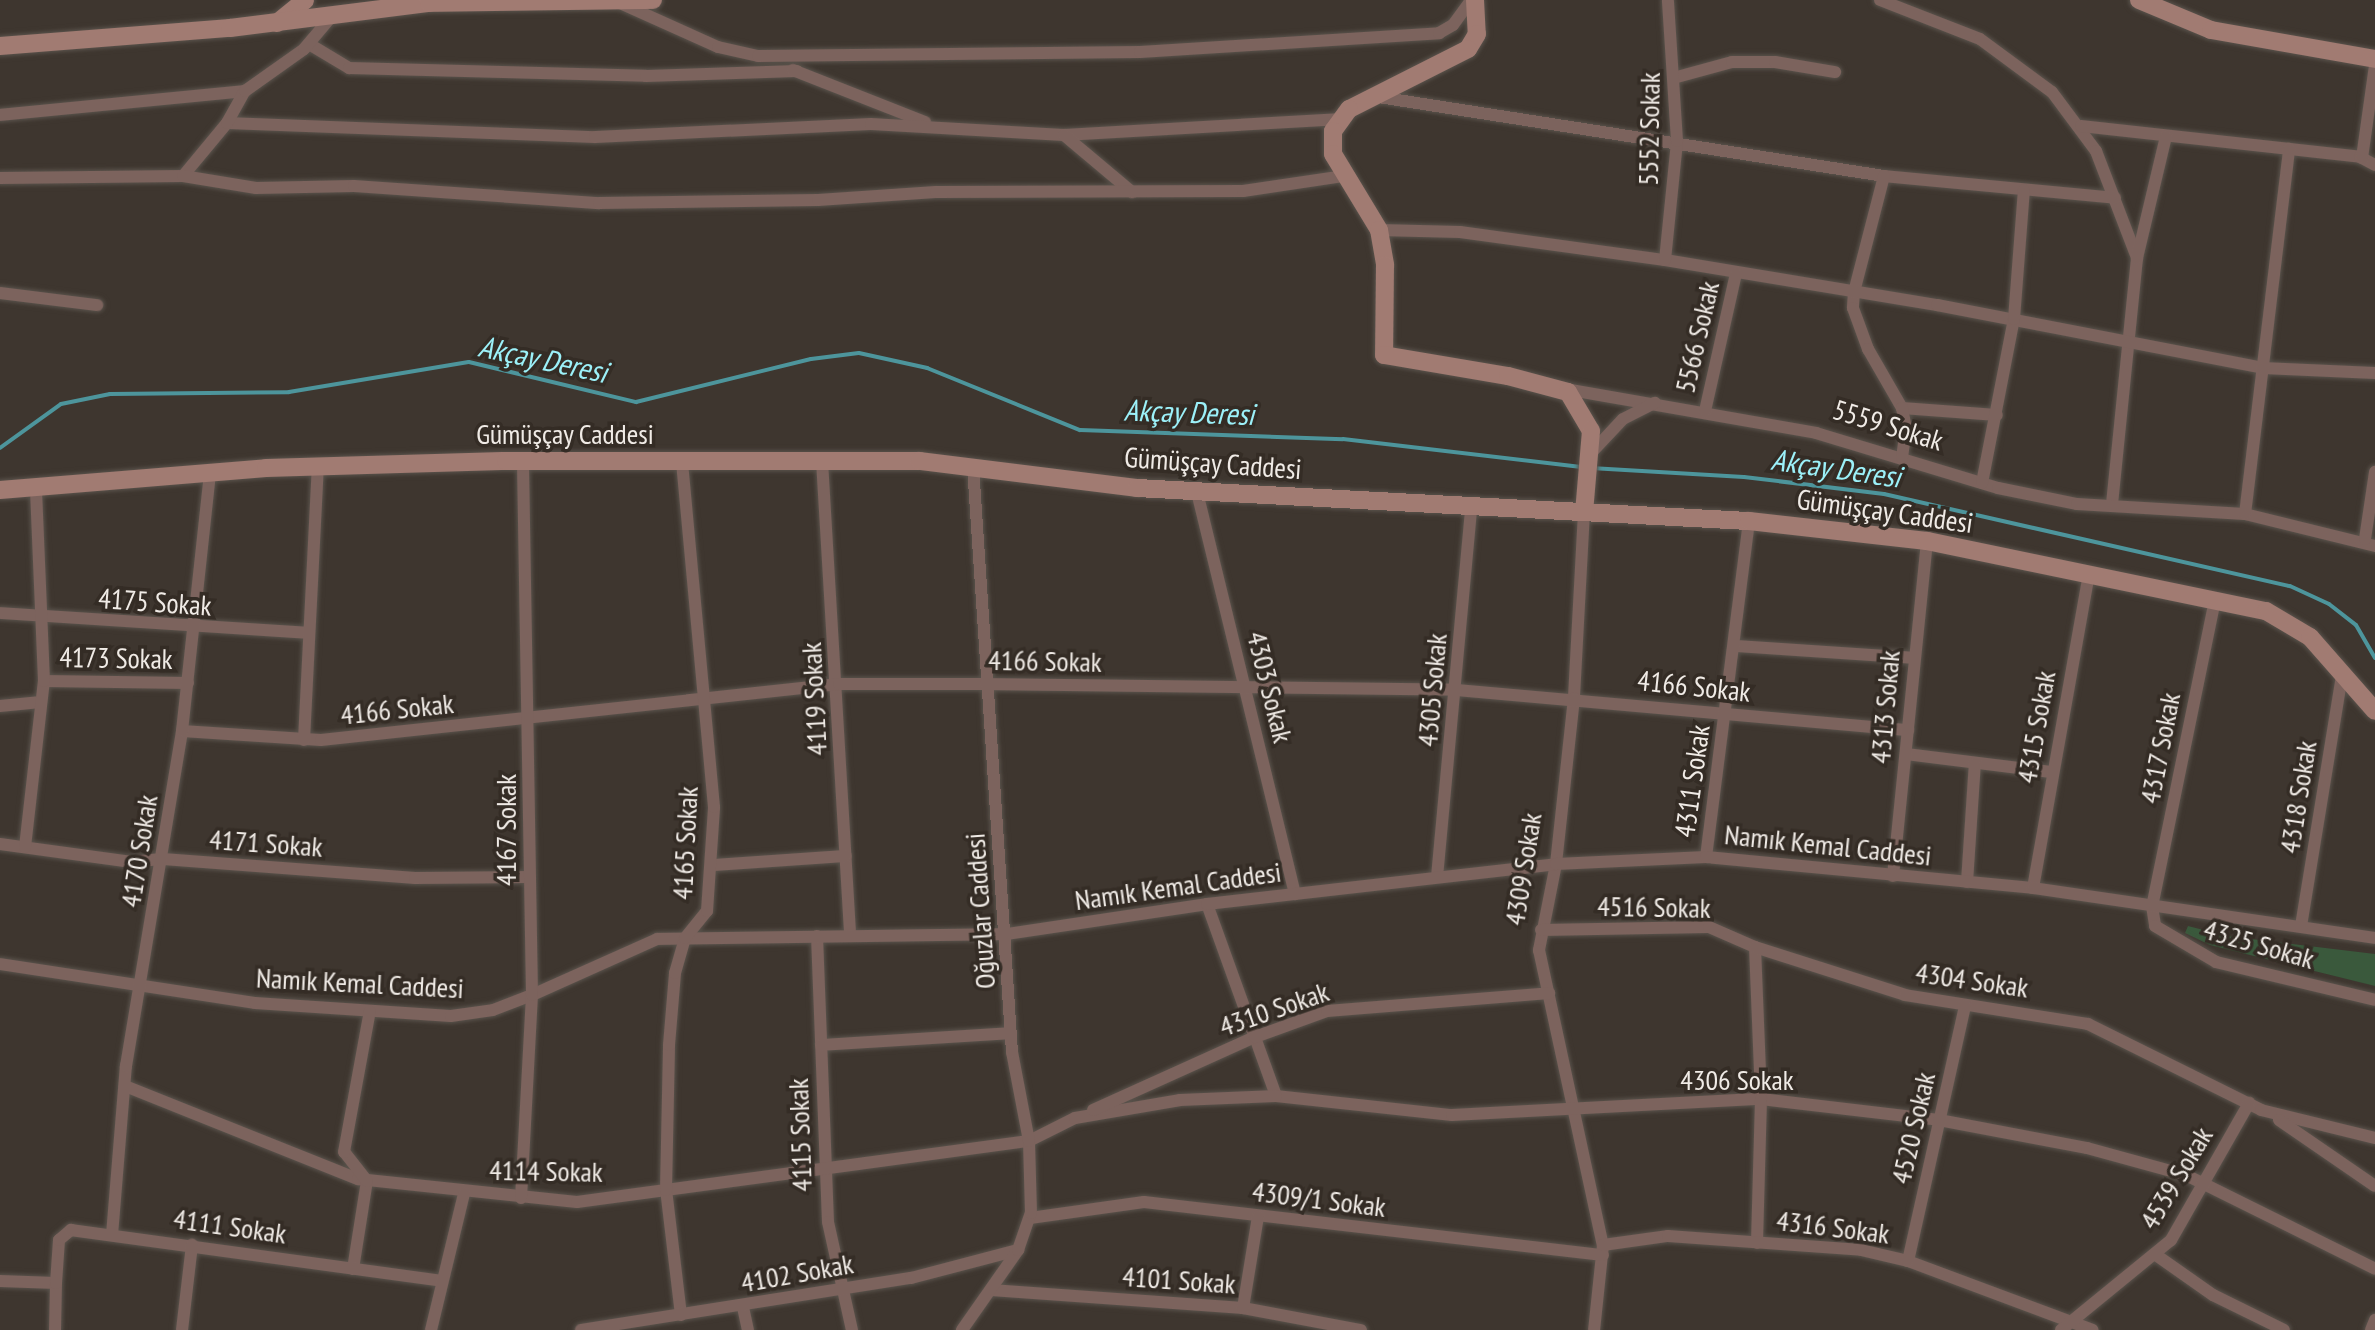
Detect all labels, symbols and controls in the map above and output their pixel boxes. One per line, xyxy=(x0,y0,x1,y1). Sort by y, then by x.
street label: 5552 Sokak xyxy=(1631,72,1667,186)
street label: 5566 Sokak xyxy=(1668,278,1726,396)
water label: Akçay Deresi xyxy=(475,328,611,390)
water label: Akçay Deresi xyxy=(1123,392,1255,432)
street label: 5559 Sokak xyxy=(1829,392,1947,458)
street label: Gümüşçay Caddesi xyxy=(476,417,654,451)
street label: Gümüşçay Caddesi xyxy=(1123,440,1303,486)
water label: Akçay Deresi xyxy=(1769,441,1903,495)
street label: Gümüşçay Caddesi xyxy=(1794,482,1976,540)
street label: 4175 Sokak xyxy=(97,581,213,623)
street label: 4303 Sokak xyxy=(1240,628,1300,746)
street label: 4305 Sokak xyxy=(1410,632,1454,748)
street label: 4173 Sokak xyxy=(59,640,173,676)
street label: 4119 Sokak xyxy=(794,642,834,756)
street label: 4166 Sokak xyxy=(988,643,1102,679)
street label: 4313 Sokak xyxy=(1863,649,1907,765)
street label: 4166 Sokak xyxy=(1636,663,1752,709)
street label: 4315 Sokak xyxy=(2010,668,2062,786)
street label: 4166 Sokak xyxy=(339,686,455,732)
street label: 4317 Sokak xyxy=(2133,689,2187,807)
street label: 4311 Sokak xyxy=(1667,723,1717,839)
street label: 4318 Sokak xyxy=(2273,738,2323,856)
street label: 4167 Sokak xyxy=(489,773,523,887)
street label: 4165 Sokak xyxy=(665,786,705,900)
street label: 4170 Sokak xyxy=(114,792,164,910)
street label: 4309 Sokak xyxy=(1498,810,1548,928)
street label: Namık Kemal Caddesi xyxy=(1723,817,1933,873)
street label: 4171 Sokak xyxy=(208,822,324,864)
street label: Oğuzlar Caddesi xyxy=(958,832,1002,990)
street label: Namık Kemal Caddesi xyxy=(1072,855,1284,917)
street label: 4516 Sokak xyxy=(1597,889,1711,925)
street label: 4325 Sokak xyxy=(2200,912,2318,976)
street label: 4304 Sokak xyxy=(1914,955,2030,1005)
street label: Namık Kemal Caddesi xyxy=(255,961,465,1005)
street label: 4310 Sokak xyxy=(1215,975,1333,1043)
street label: 4306 Sokak xyxy=(1680,1063,1794,1097)
street label: 4520 Sokak xyxy=(1884,1069,1942,1187)
street label: 4115 Sokak xyxy=(781,1078,819,1192)
street label: 4539 Sokak xyxy=(2132,1121,2220,1235)
street label: 4114 Sokak xyxy=(489,1153,603,1189)
street label: 4309/1 Sokak xyxy=(1250,1174,1388,1224)
street label: 4111 Sokak xyxy=(172,1201,288,1251)
street label: 4316 Sokak xyxy=(1775,1203,1891,1251)
street label: 4102 Sokak xyxy=(738,1247,856,1299)
street label: 4101 Sokak xyxy=(1121,1259,1237,1301)

